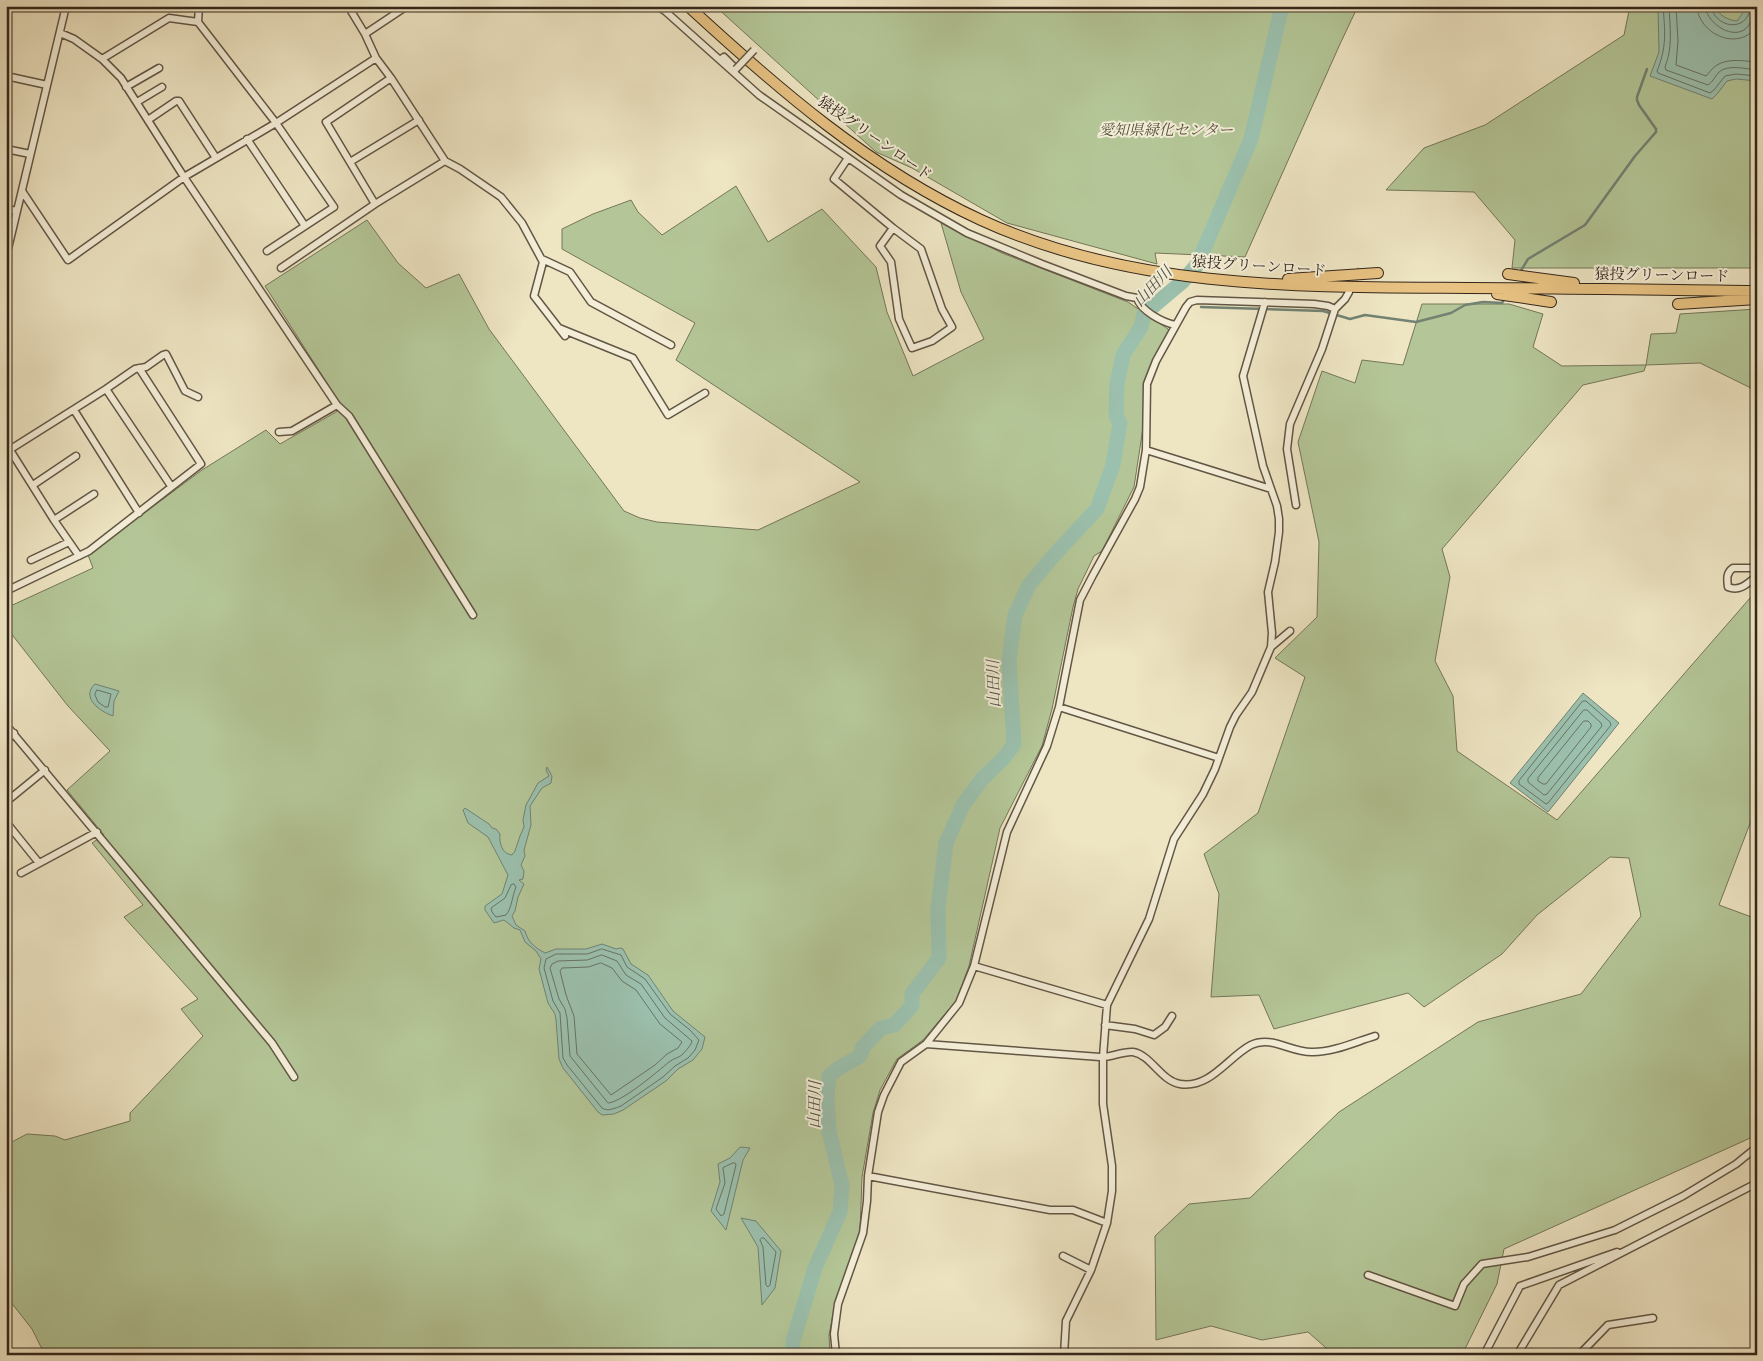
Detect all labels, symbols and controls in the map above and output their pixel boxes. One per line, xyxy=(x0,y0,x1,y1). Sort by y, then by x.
street label: 猿投グリーンロード xyxy=(815,93,935,184)
park label: 愛知県緑化センター xyxy=(1099,122,1233,139)
street label: 猿投グリーンロード xyxy=(1191,253,1327,280)
water label: 山田川 xyxy=(1130,262,1177,310)
street label: 猿投グリーンロード xyxy=(1595,266,1729,285)
water label: 山田川 xyxy=(984,658,1004,708)
water label: 山田川 xyxy=(806,1079,824,1129)

